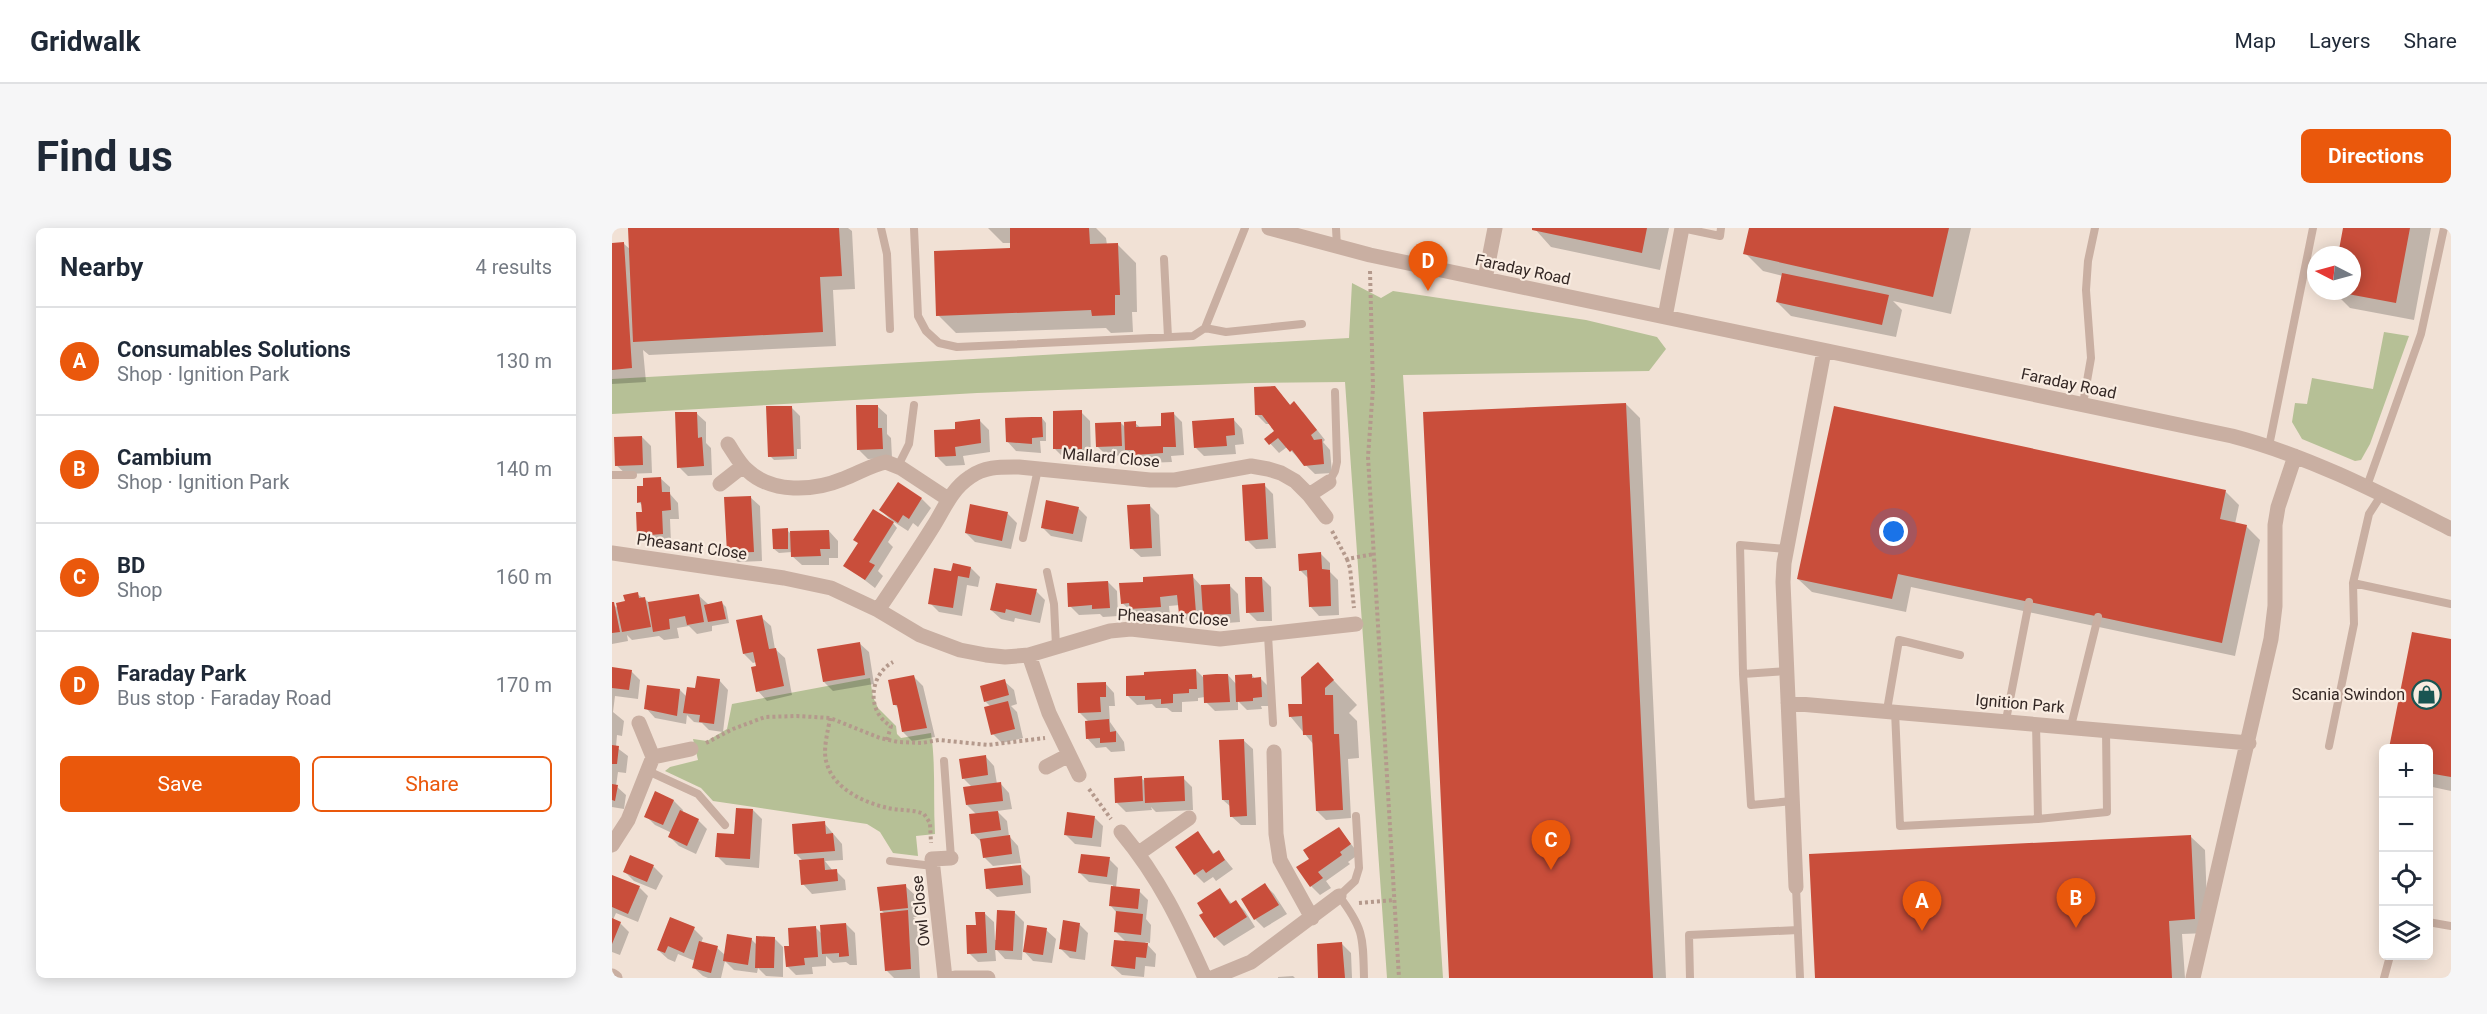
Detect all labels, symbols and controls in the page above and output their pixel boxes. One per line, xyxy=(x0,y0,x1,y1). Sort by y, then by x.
text: Gridwalk xyxy=(30,25,140,58)
text: Map xyxy=(2234,29,2276,53)
text: Layers xyxy=(2309,29,2370,53)
text: Share xyxy=(2403,29,2457,53)
button: Directions xyxy=(2301,129,2451,183)
text: Find us xyxy=(36,132,173,181)
pin: D xyxy=(1408,242,1448,291)
north arrow xyxy=(2307,246,2361,300)
street label: Faraday Road xyxy=(1474,250,1572,289)
text: Nearby xyxy=(60,252,143,282)
text: 4 results xyxy=(476,255,552,279)
text: Consumables Solutions xyxy=(117,337,351,362)
text: A xyxy=(73,349,86,373)
text: 130 m xyxy=(496,349,552,373)
text: Shop · Ignition Park xyxy=(117,362,289,386)
street label: Faraday Road xyxy=(2020,364,2118,403)
street label: Mallard Close xyxy=(1062,444,1160,471)
text: Cambium xyxy=(117,445,212,470)
text: B xyxy=(73,457,86,481)
text: 140 m xyxy=(496,457,552,481)
text: Shop · Ignition Park xyxy=(117,470,289,494)
your location xyxy=(1879,517,1908,546)
street label: Pheasant Close xyxy=(636,529,748,564)
text: BD xyxy=(117,553,145,578)
text: C xyxy=(73,565,86,589)
text: 160 m xyxy=(496,565,552,589)
text: Shop xyxy=(117,578,163,602)
street label: Pheasant Close xyxy=(1117,605,1229,630)
text: Faraday Park xyxy=(117,661,246,686)
text: D xyxy=(73,673,86,697)
text: 170 m xyxy=(496,673,552,697)
shop icon: Scania Swindon xyxy=(2410,678,2442,710)
place label: Scania Swindon xyxy=(2292,685,2405,704)
text: Bus stop · Faraday Road xyxy=(117,686,331,710)
street label: Ignition Park xyxy=(1975,690,2066,717)
map controls xyxy=(2379,744,2433,960)
button: + xyxy=(2379,744,2433,798)
button: Save xyxy=(60,756,300,812)
button: Share xyxy=(312,756,552,812)
button: − xyxy=(2379,798,2433,852)
pin: C xyxy=(1532,820,1570,870)
button: locate xyxy=(2379,852,2433,906)
street label: Owl Close xyxy=(907,875,934,947)
pin: B xyxy=(2056,878,2096,928)
pin: A xyxy=(1902,882,1942,931)
button: layers xyxy=(2379,906,2433,960)

